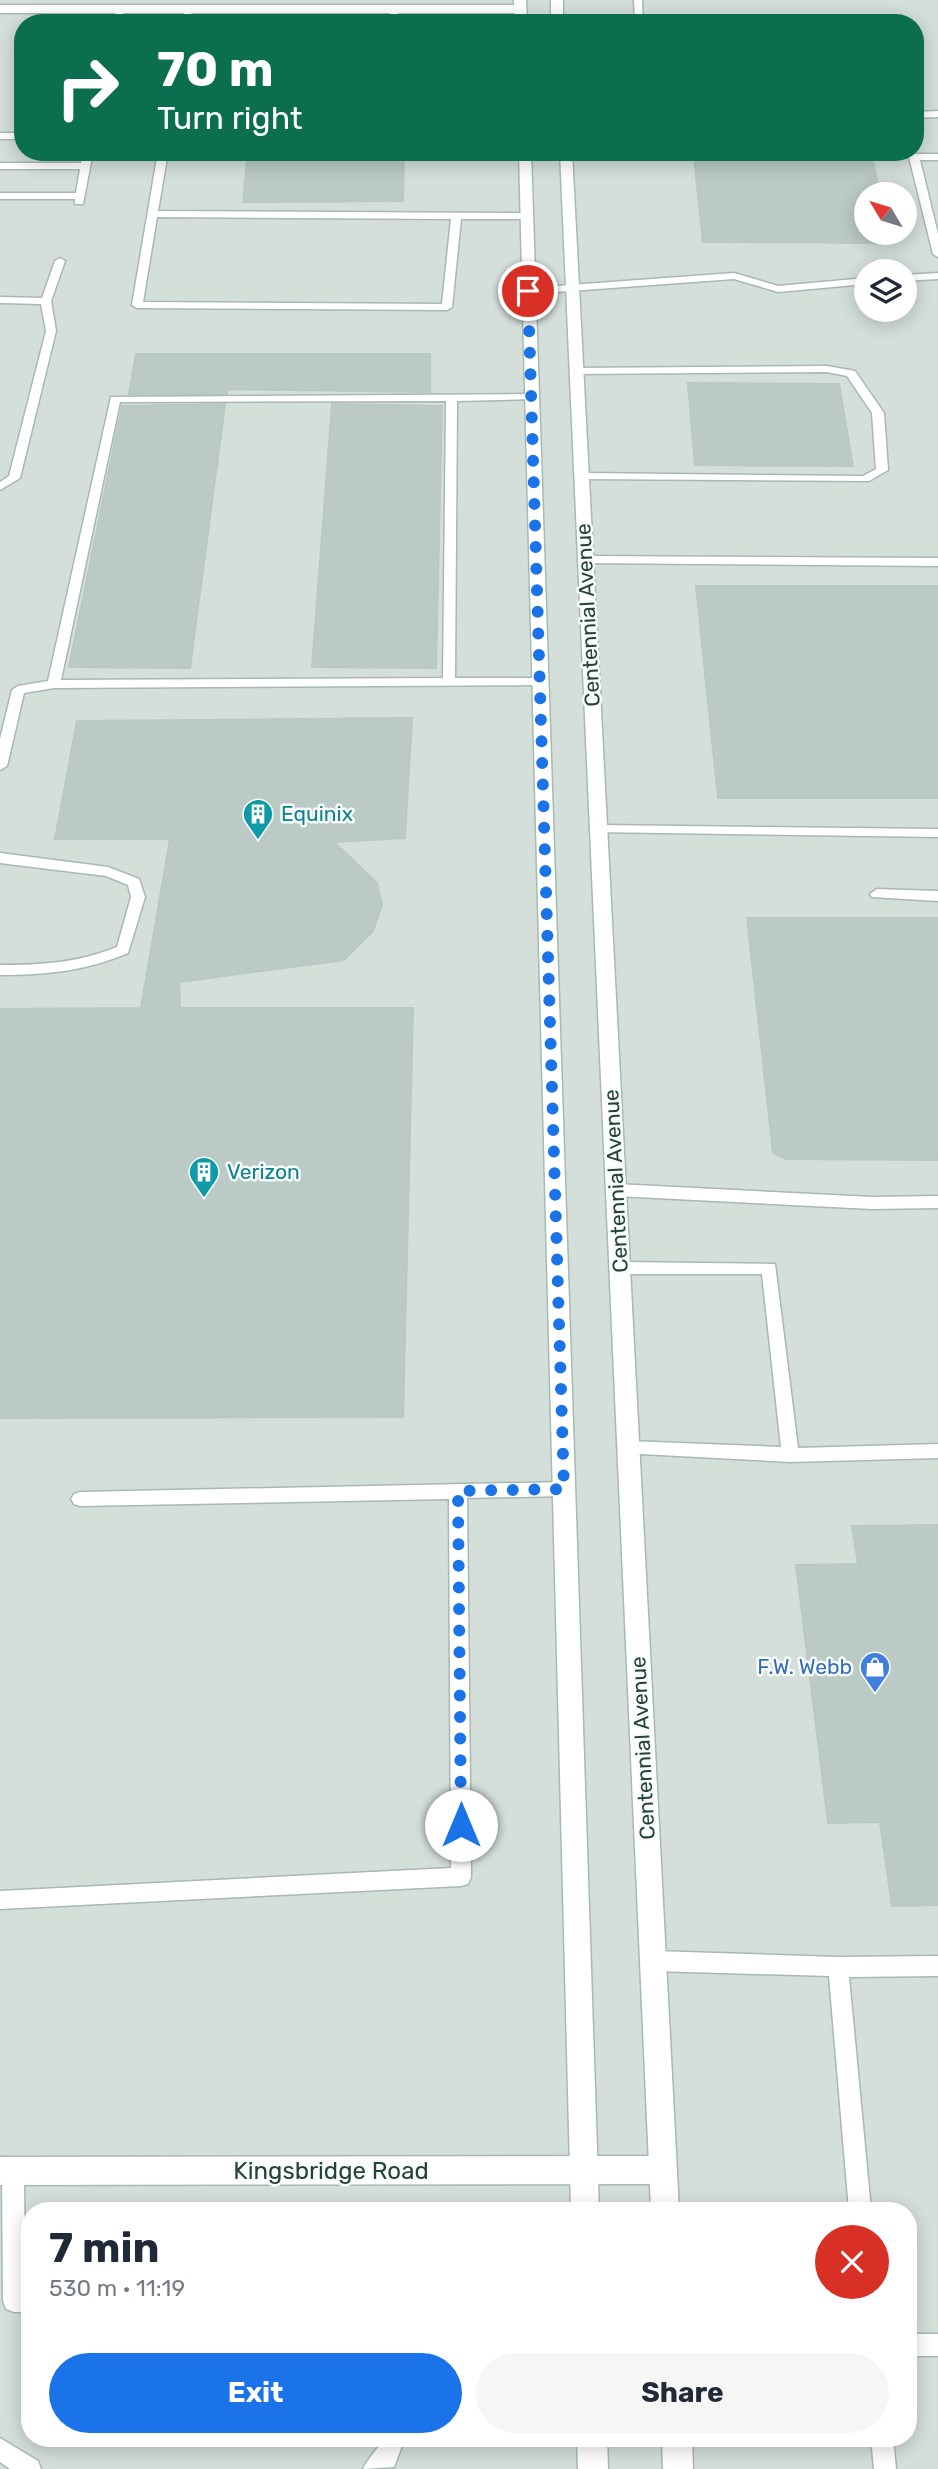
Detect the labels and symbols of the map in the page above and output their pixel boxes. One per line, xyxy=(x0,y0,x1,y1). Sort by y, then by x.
north arrow xyxy=(854,182,917,245)
pin xyxy=(498,261,558,321)
street label: Centennial Avenue xyxy=(570,523,605,707)
building icon: Equinix xyxy=(241,797,275,841)
place label: Equinix xyxy=(281,801,353,826)
street label: Centennial Avenue xyxy=(598,1089,633,1273)
building icon: Verizon xyxy=(187,1155,221,1199)
place label: Verizon xyxy=(227,1159,300,1184)
shop icon: F.W. Webb xyxy=(858,1650,892,1694)
place label: F.W. Webb xyxy=(757,1654,852,1679)
street label: Centennial Avenue xyxy=(625,1656,660,1840)
position arrow xyxy=(424,1788,498,1862)
street label: Kingsbridge Road xyxy=(233,2157,429,2185)

